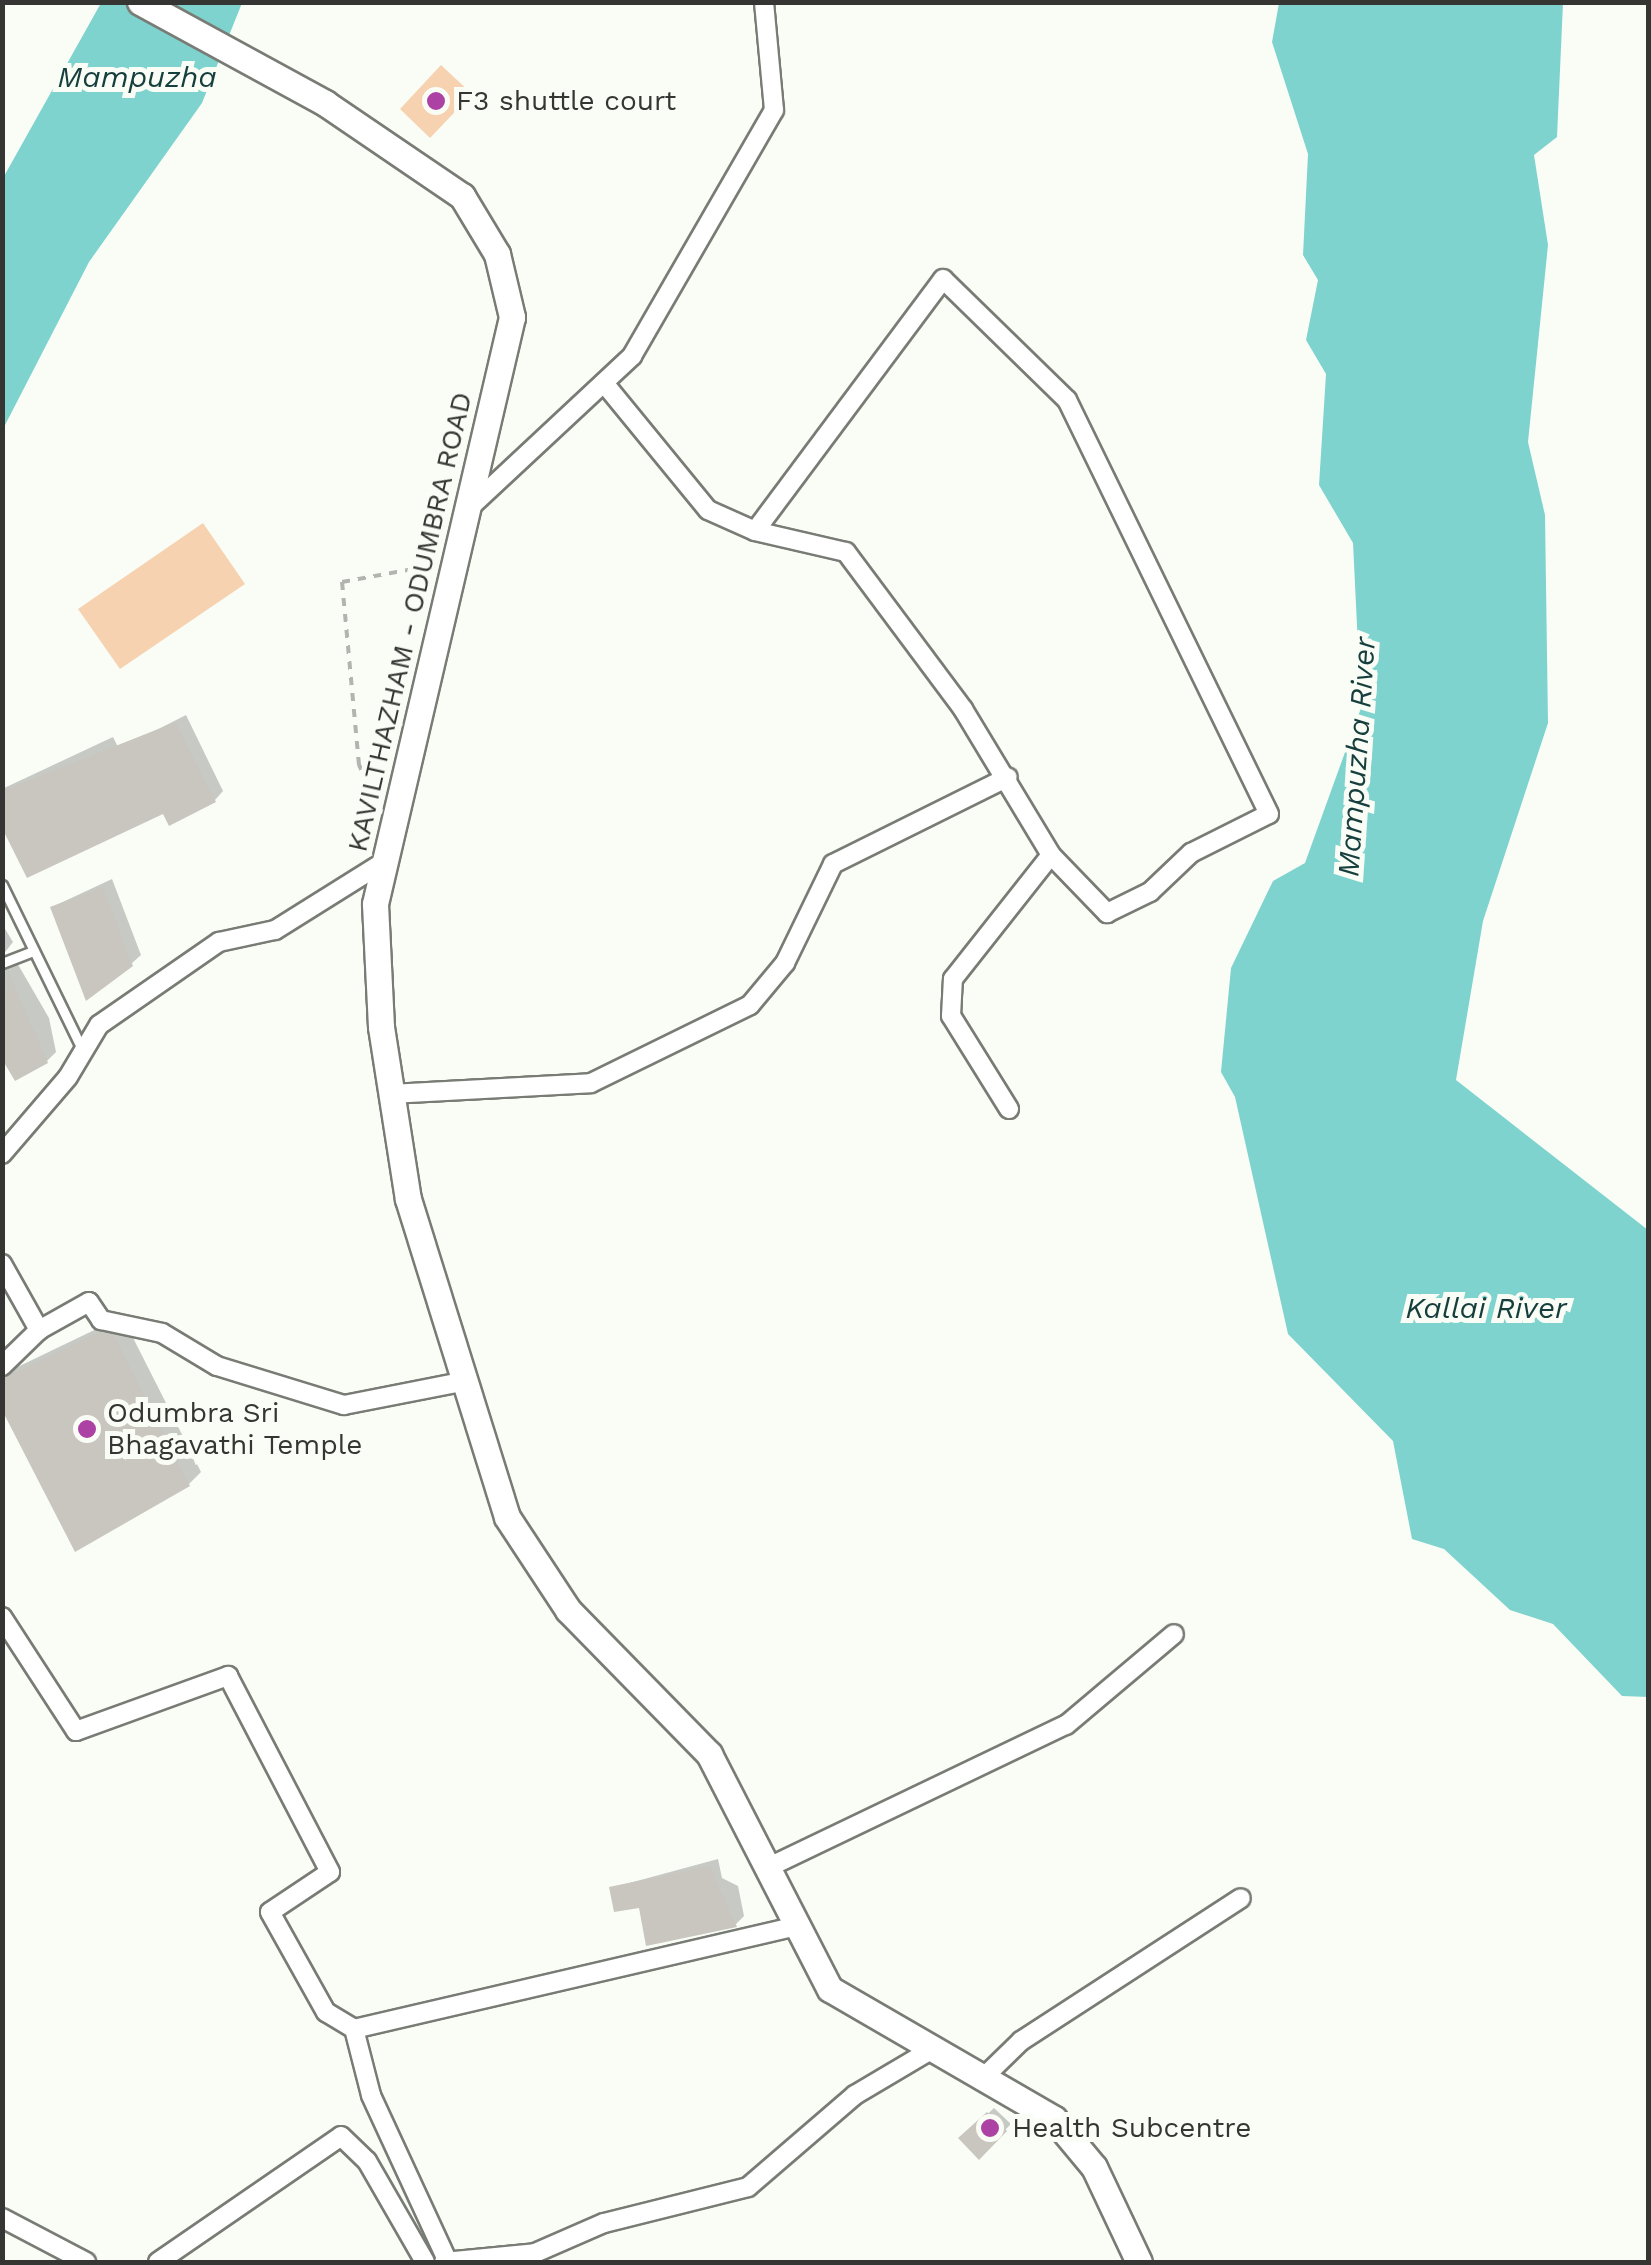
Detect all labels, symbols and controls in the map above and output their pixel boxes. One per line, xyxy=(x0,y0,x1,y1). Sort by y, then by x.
water label: Mampuzha xyxy=(57,59,217,95)
place label: F3 shuttle court xyxy=(456,84,676,118)
marker: F3 shuttle court xyxy=(425,90,447,112)
street label: KAVILTHAZHAM - ODUMBRA ROAD xyxy=(341,388,479,856)
water label: Mampuzha River xyxy=(1331,636,1383,878)
water label: Kallai River xyxy=(1405,1290,1567,1326)
place label: Odumbra Sri Bhagavathi Temple xyxy=(107,1396,363,1462)
marker: Odumbra Sri Bhagavathi Temple xyxy=(76,1418,98,1440)
place label: Health Subcentre xyxy=(1012,2111,1251,2145)
marker: Health Subcentre xyxy=(977,2115,1003,2141)

